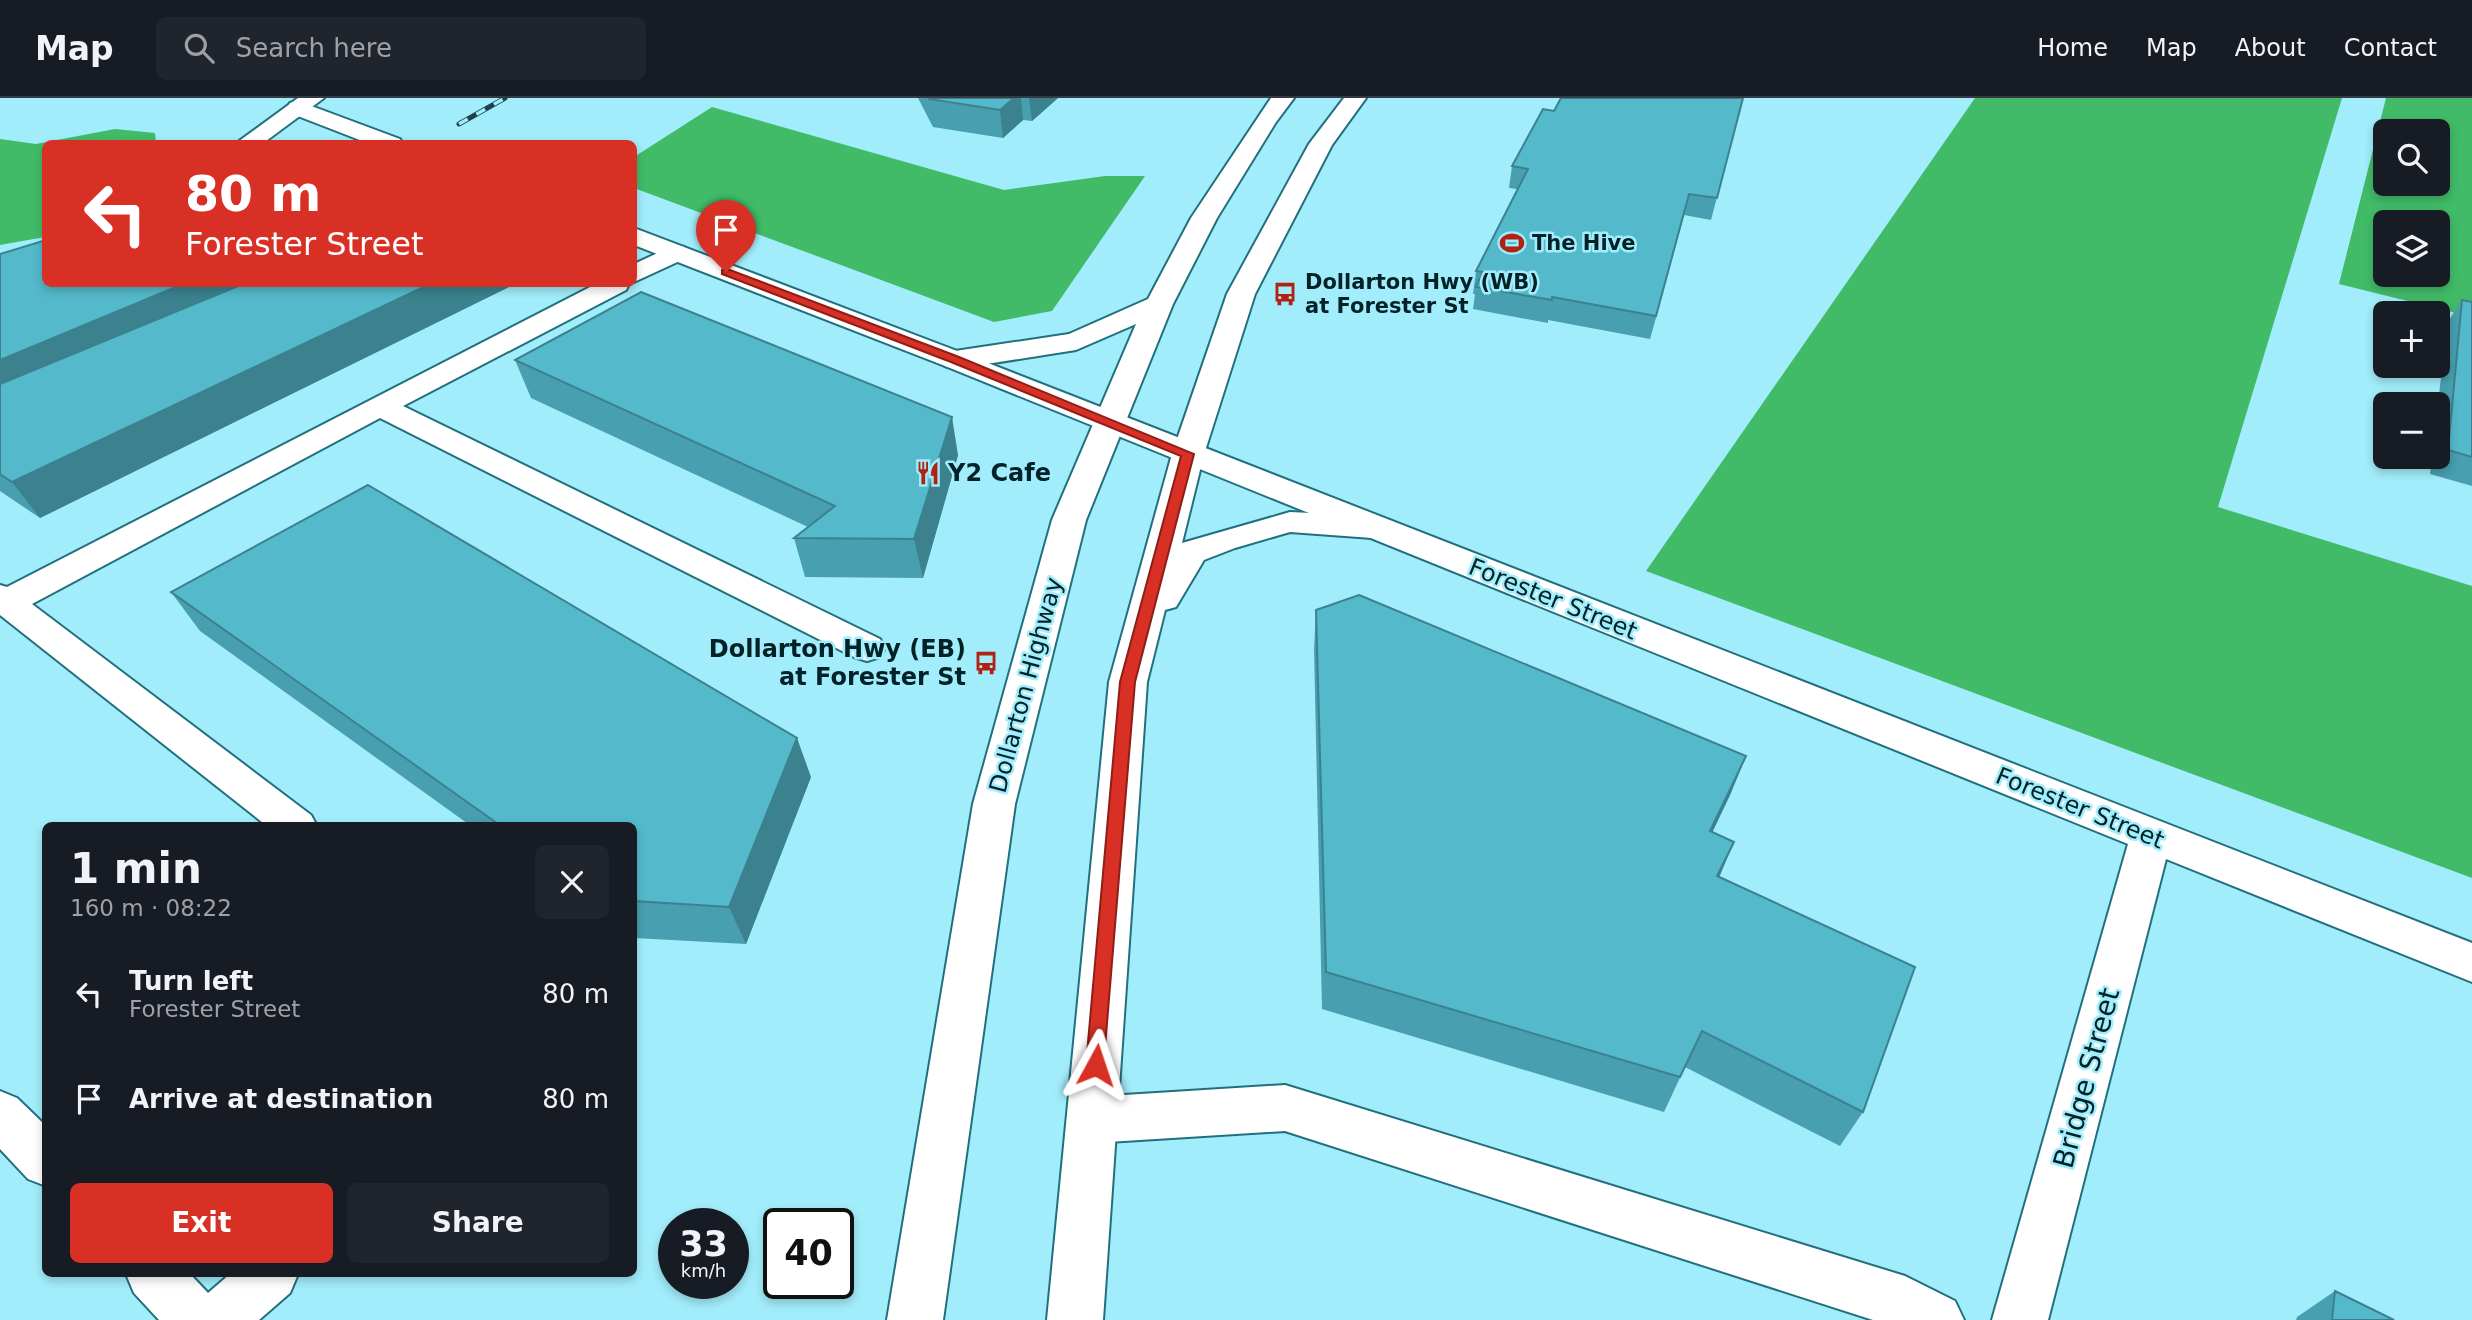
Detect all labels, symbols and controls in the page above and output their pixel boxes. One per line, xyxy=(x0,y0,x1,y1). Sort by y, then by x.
search box xyxy=(156,17,646,80)
text: Map xyxy=(35,29,114,68)
icon: search xyxy=(180,29,218,67)
text: Search here xyxy=(236,33,392,63)
text: Home xyxy=(2037,34,2108,62)
text: Map xyxy=(2146,34,2197,62)
text: About xyxy=(2235,34,2306,62)
text: Contact xyxy=(2344,34,2437,62)
map controls xyxy=(2373,119,2450,469)
button: search xyxy=(2373,119,2450,196)
text: 80 m xyxy=(185,166,321,223)
icon: left xyxy=(70,168,161,259)
pin xyxy=(696,200,756,272)
button: layers xyxy=(2373,210,2450,287)
icon: arrive xyxy=(707,211,745,249)
text: Forester Street xyxy=(185,225,423,263)
sports icon: The Hive xyxy=(1498,229,1526,257)
place label: The Hive xyxy=(1532,231,1636,255)
place label: Dollarton Hwy (WB) at Forester St xyxy=(1305,270,1539,318)
bus stop icon: Dollarton Hwy (WB) at Forester St xyxy=(1271,280,1299,308)
button: + xyxy=(2373,301,2450,378)
button: − xyxy=(2373,392,2450,469)
restaurant icon: Y2 Cafe xyxy=(914,459,942,487)
place label: Y2 Cafe xyxy=(947,459,1051,487)
street label: Forester Street xyxy=(1465,553,1641,645)
street label: Dollarton Highway xyxy=(984,574,1068,796)
place label: Dollarton Hwy (EB) at Forester St xyxy=(709,635,966,691)
bus stop icon: Dollarton Hwy (EB) at Forester St xyxy=(972,649,1000,677)
street label: Forester Street xyxy=(1992,762,2168,854)
text: 1 min xyxy=(70,844,202,893)
button: close xyxy=(535,845,609,919)
text: 160 m · 08:22 xyxy=(70,895,232,921)
text: Turn left xyxy=(129,966,253,996)
icon: left xyxy=(70,975,108,1013)
text: 80 m xyxy=(542,979,609,1009)
street label: Bridge Street xyxy=(2047,984,2126,1172)
text: Forester Street xyxy=(129,996,300,1022)
position arrow xyxy=(1059,1028,1133,1102)
icon: arrive xyxy=(70,1080,108,1118)
text: Arrive at destination xyxy=(129,1084,433,1114)
text: 80 m xyxy=(542,1084,609,1114)
button: Exit xyxy=(70,1183,333,1263)
button: Share xyxy=(347,1183,609,1263)
speed limit sign: 40 xyxy=(763,1208,854,1299)
text: 33 xyxy=(679,1224,728,1264)
text: km/h xyxy=(681,1260,726,1281)

